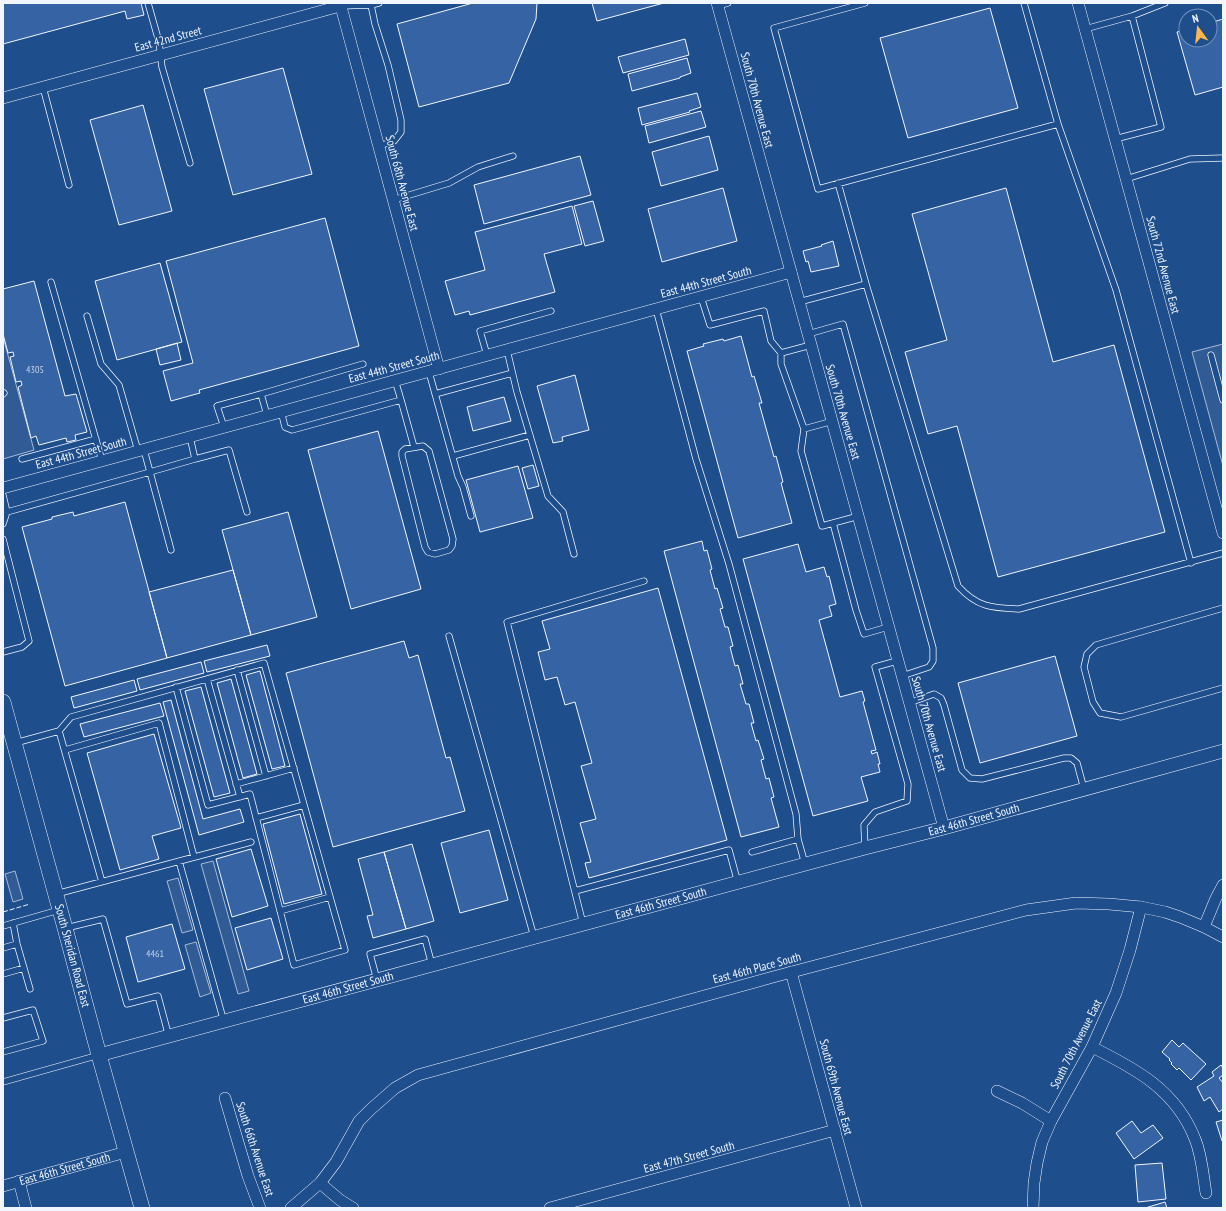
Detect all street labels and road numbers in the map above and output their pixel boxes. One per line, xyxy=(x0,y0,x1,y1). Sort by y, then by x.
street label: East 42nd Street xyxy=(133,22,204,55)
street label: South 70th Avenue East xyxy=(737,50,778,150)
street label: South 68th Avenue East xyxy=(382,133,423,233)
street label: South 72nd Avenue East xyxy=(1143,214,1184,316)
street label: East 44th Street South xyxy=(659,262,753,301)
street label: East 44th Street South xyxy=(347,347,441,386)
street label: South 70th Avenue East xyxy=(823,362,864,462)
street label: East 44th Street South xyxy=(34,433,128,472)
street label: South 70th Avenue East xyxy=(909,674,950,774)
street label: East 46th Street South xyxy=(927,800,1021,839)
street label: East 46th Street South xyxy=(614,883,708,922)
street label: South Sheridan Road East xyxy=(52,902,94,1009)
street label: East 46th Place South xyxy=(711,949,803,986)
street label: East 46th Street South xyxy=(301,968,395,1007)
street label: South 70th Avenue East xyxy=(1047,996,1105,1091)
street label: South 69th Avenue East xyxy=(816,1037,857,1137)
street label: South 66th Avenue East xyxy=(233,1100,278,1199)
street label: East 47th Street South xyxy=(642,1137,736,1176)
street label: East 46th Street South xyxy=(18,1149,112,1188)

